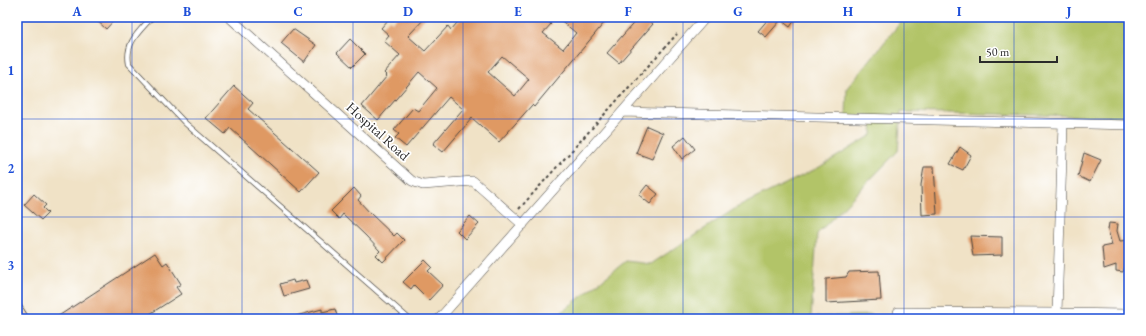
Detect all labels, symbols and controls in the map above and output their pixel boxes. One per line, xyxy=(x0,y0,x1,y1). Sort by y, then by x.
text: A xyxy=(71,3,82,20)
text: B xyxy=(183,3,191,20)
text: C xyxy=(293,3,303,20)
text: D xyxy=(403,3,413,20)
text: E xyxy=(514,3,522,20)
text: F xyxy=(624,3,632,20)
text: G xyxy=(733,3,743,20)
text: H xyxy=(843,3,854,20)
text: I xyxy=(957,3,962,20)
text: J xyxy=(1065,3,1072,20)
scale bar xyxy=(980,38,1057,64)
text: 50 m xyxy=(986,44,1010,60)
text: 1 xyxy=(8,62,15,79)
street label: Hospital Road xyxy=(343,98,414,165)
text: 2 xyxy=(8,160,15,177)
text: 3 xyxy=(8,257,15,274)

